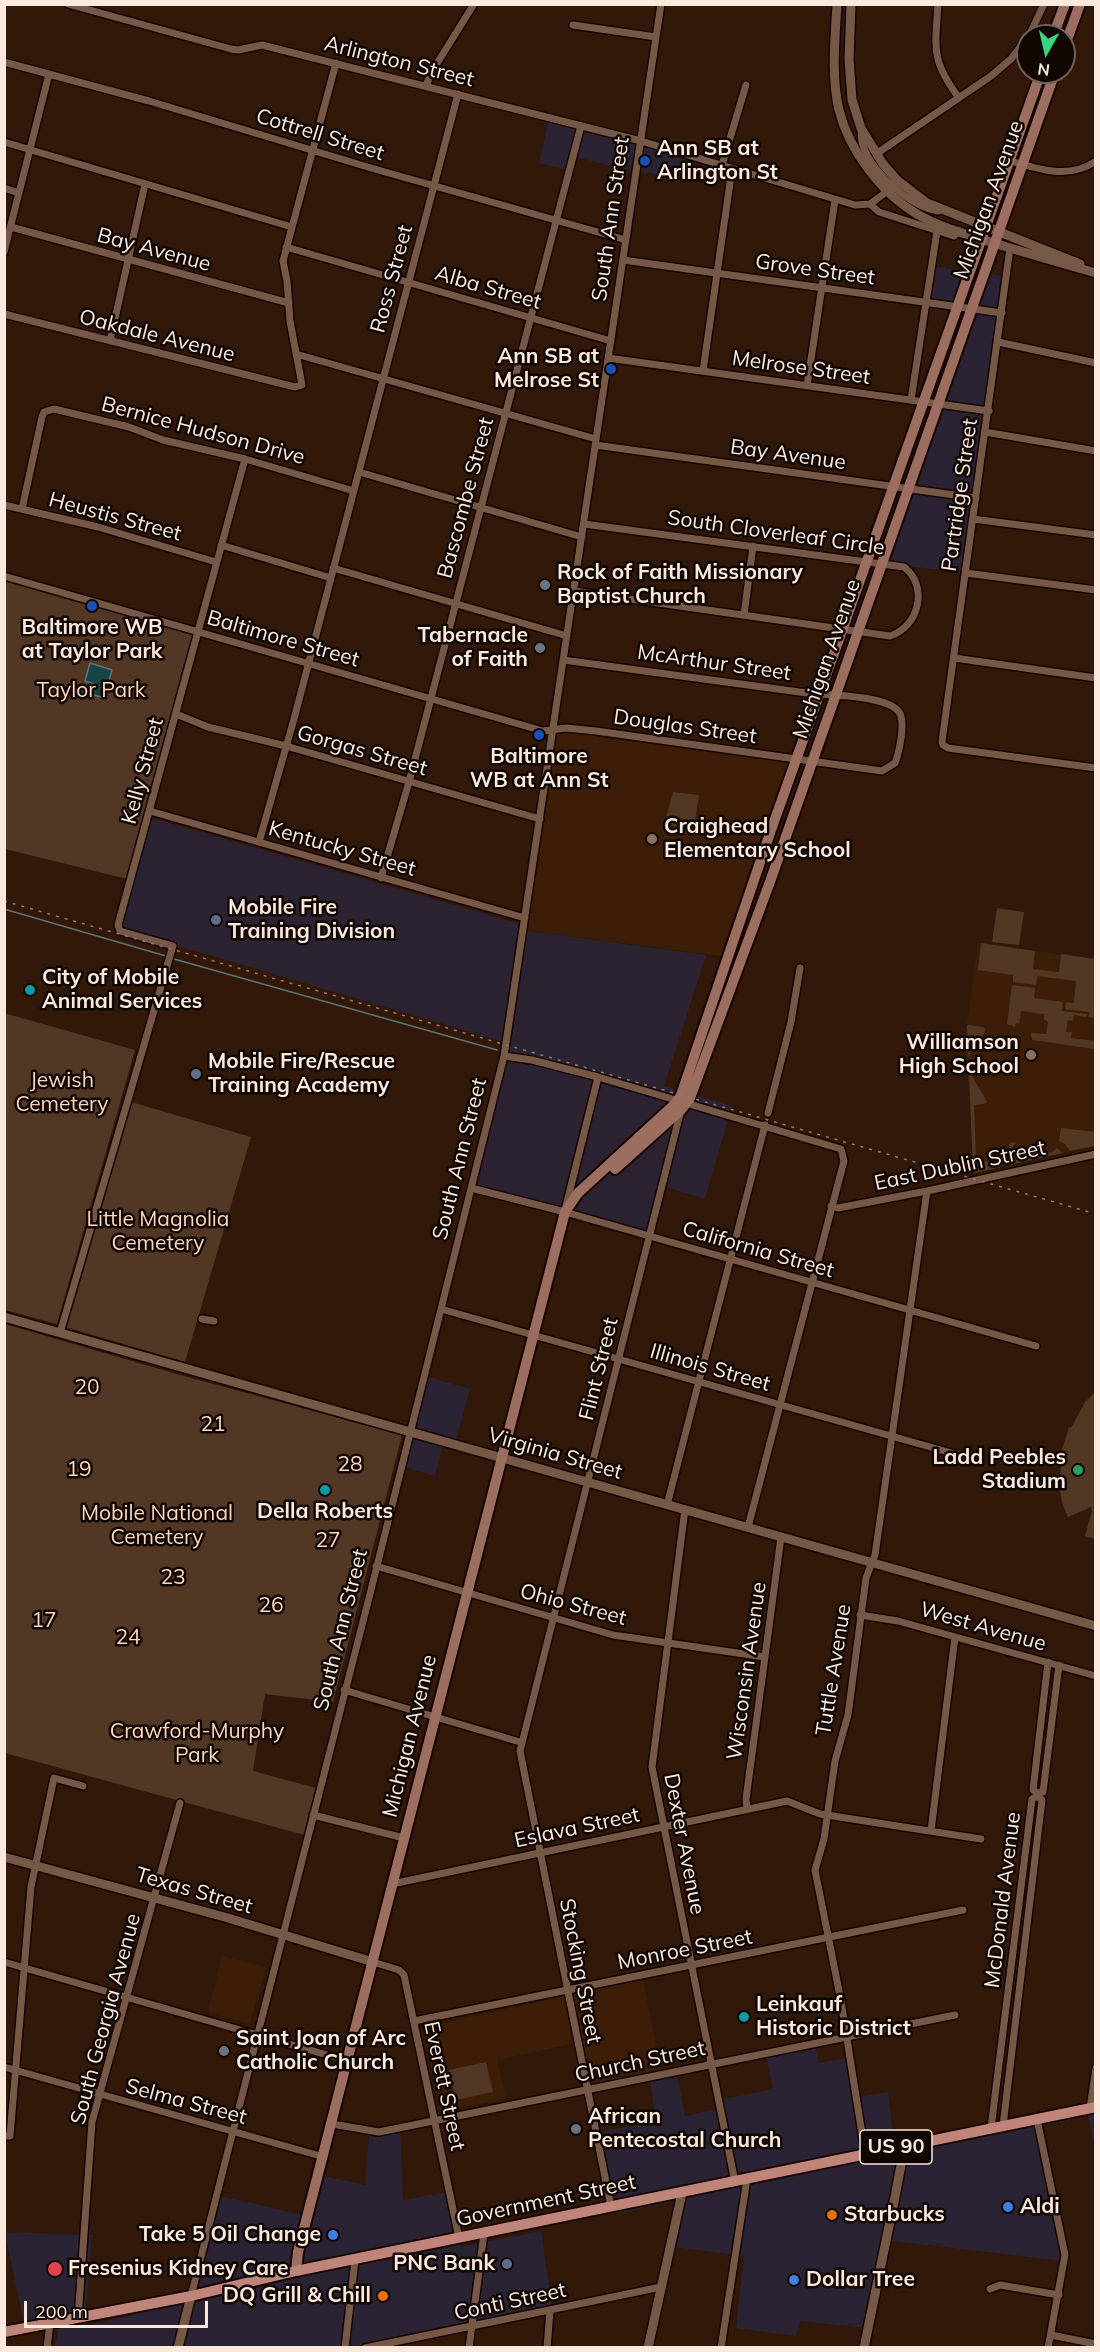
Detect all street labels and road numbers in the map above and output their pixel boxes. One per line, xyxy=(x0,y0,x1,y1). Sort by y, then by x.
street label: Arlington Street xyxy=(322,31,476,93)
street label: Cottrell Street xyxy=(253,104,387,166)
street label: Michigan Avenue xyxy=(949,117,1029,283)
street label: South Ann Street xyxy=(587,135,635,303)
street label: Ross Street xyxy=(366,222,418,336)
street label: Bay Avenue xyxy=(94,223,214,277)
street label: Grove Street xyxy=(754,249,876,291)
street label: Alba Street xyxy=(432,261,544,315)
street label: Oakdale Avenue xyxy=(77,304,237,368)
street label: Melrose Street xyxy=(730,346,872,390)
street label: Bernice Hudson Drive xyxy=(99,392,307,470)
street label: Bascombe Street xyxy=(432,415,500,581)
street label: Partridge Street xyxy=(937,417,983,573)
street label: Bay Avenue xyxy=(729,434,847,476)
street label: Heustis Street xyxy=(46,487,184,547)
street label: South Cloverleaf Circle xyxy=(666,505,886,561)
street label: Michigan Avenue xyxy=(788,576,866,742)
street label: Baltimore Street xyxy=(204,605,362,673)
street label: McArthur Street xyxy=(636,640,792,686)
street label: Douglas Street xyxy=(612,705,758,749)
street label: Kelly Street xyxy=(117,715,169,827)
street label: Gorgas Street xyxy=(294,720,430,782)
street label: Kentucky Street xyxy=(266,816,418,882)
street label: South Ann Street xyxy=(428,1075,492,1243)
street label: East Dublin Street xyxy=(872,1136,1048,1196)
street label: California Street xyxy=(679,1216,837,1284)
street label: Flint Street xyxy=(574,1315,624,1423)
street label: Illinois Street xyxy=(647,1339,773,1397)
street label: Virginia Street xyxy=(485,1423,625,1485)
street label: South Ann Street xyxy=(309,1546,373,1714)
street label: Ohio Street xyxy=(517,1579,629,1631)
street label: Wisconsin Avenue xyxy=(722,1580,772,1762)
street label: West Avenue xyxy=(917,1597,1049,1657)
street label: Tuttle Avenue xyxy=(811,1602,857,1738)
street label: Michigan Avenue xyxy=(378,1652,442,1820)
street label: Dexter Avenue xyxy=(658,1771,710,1917)
street label: Eslava Street xyxy=(512,1802,642,1854)
street label: McDonald Avenue xyxy=(980,1811,1026,1989)
street label: Texas Street xyxy=(133,1862,255,1920)
street label: Stocking Street xyxy=(554,1896,606,2046)
street label: South Georgia Avenue xyxy=(66,1911,146,2127)
street label: Monroe Street xyxy=(615,1925,755,1975)
street label: Everett Street xyxy=(418,2019,470,2153)
street label: Church Street xyxy=(573,2036,707,2088)
street label: Selma Street xyxy=(123,2074,249,2130)
road number: US 90 xyxy=(860,2130,932,2164)
street label: Government Street xyxy=(454,2170,638,2232)
street label: Conti Street xyxy=(452,2278,568,2326)

